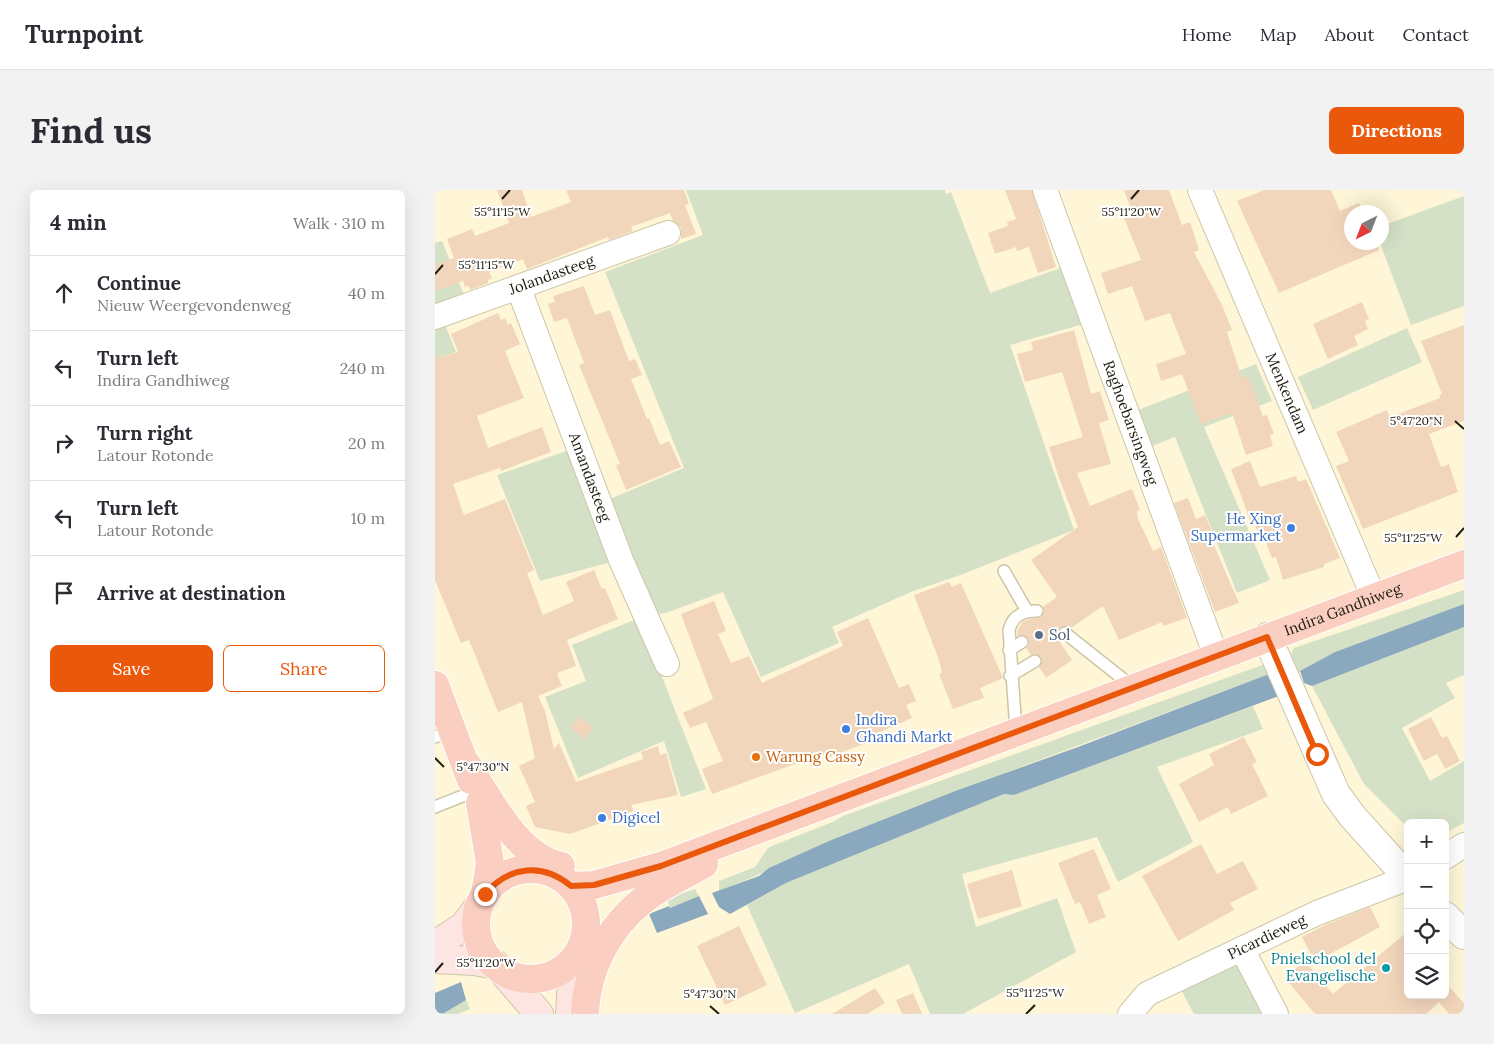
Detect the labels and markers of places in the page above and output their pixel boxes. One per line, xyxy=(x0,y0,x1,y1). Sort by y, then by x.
place label: He Xing Supermarket xyxy=(1191,509,1282,545)
marker: He Xing Supermarket xyxy=(1285,522,1297,534)
place label: Sol xyxy=(1049,625,1070,644)
marker: Sol xyxy=(1033,629,1045,641)
place label: Indira Ghandi Markt xyxy=(856,710,952,746)
marker: Indira Ghandi Markt xyxy=(840,723,852,735)
place label: Warung Cassy xyxy=(766,747,865,766)
marker: Warung Cassy xyxy=(750,751,762,763)
place label: Digicel xyxy=(612,808,660,827)
marker: Digicel xyxy=(596,812,608,824)
place label: Pnielschool del Evangelische xyxy=(1271,949,1376,985)
marker: Pnielschool del Evangelische xyxy=(1380,962,1392,974)

